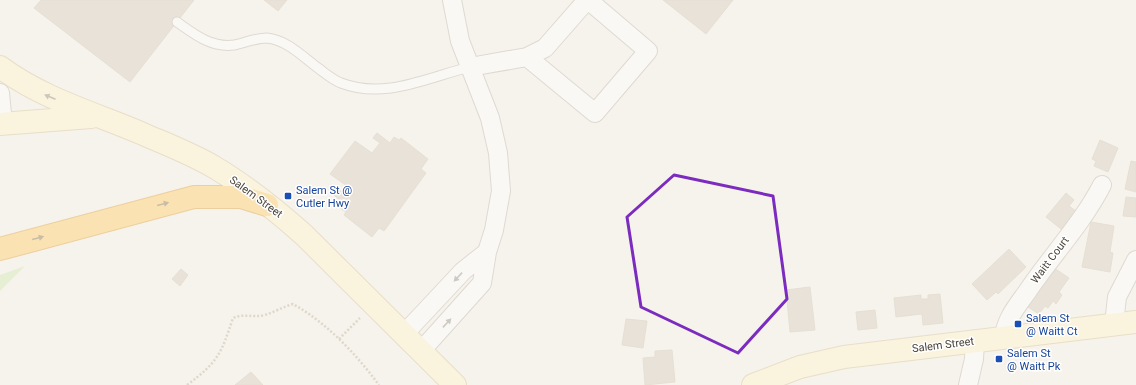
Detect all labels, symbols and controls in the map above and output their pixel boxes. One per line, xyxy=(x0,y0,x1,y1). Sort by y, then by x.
one-way arrow xyxy=(44,94,55,100)
street label: Salem Street xyxy=(227,173,285,221)
place label: Salem St @ Cutler Hwy xyxy=(296,184,352,210)
marker: Salem St @ Cutler Hwy xyxy=(283,191,293,201)
one-way arrow xyxy=(157,201,169,207)
street label: Waitt Court xyxy=(1028,234,1072,286)
one-way arrow xyxy=(32,235,44,241)
one-way arrow xyxy=(453,272,462,282)
place label: Salem St @ Waitt Ct xyxy=(1026,312,1078,338)
one-way arrow xyxy=(443,318,452,328)
marker: Salem St @ Waitt Ct xyxy=(1013,319,1023,329)
street label: Salem Street xyxy=(911,335,975,355)
place label: Salem St @ Waitt Pk xyxy=(1007,347,1061,373)
marker: Salem St @ Waitt Pk xyxy=(994,354,1004,364)

